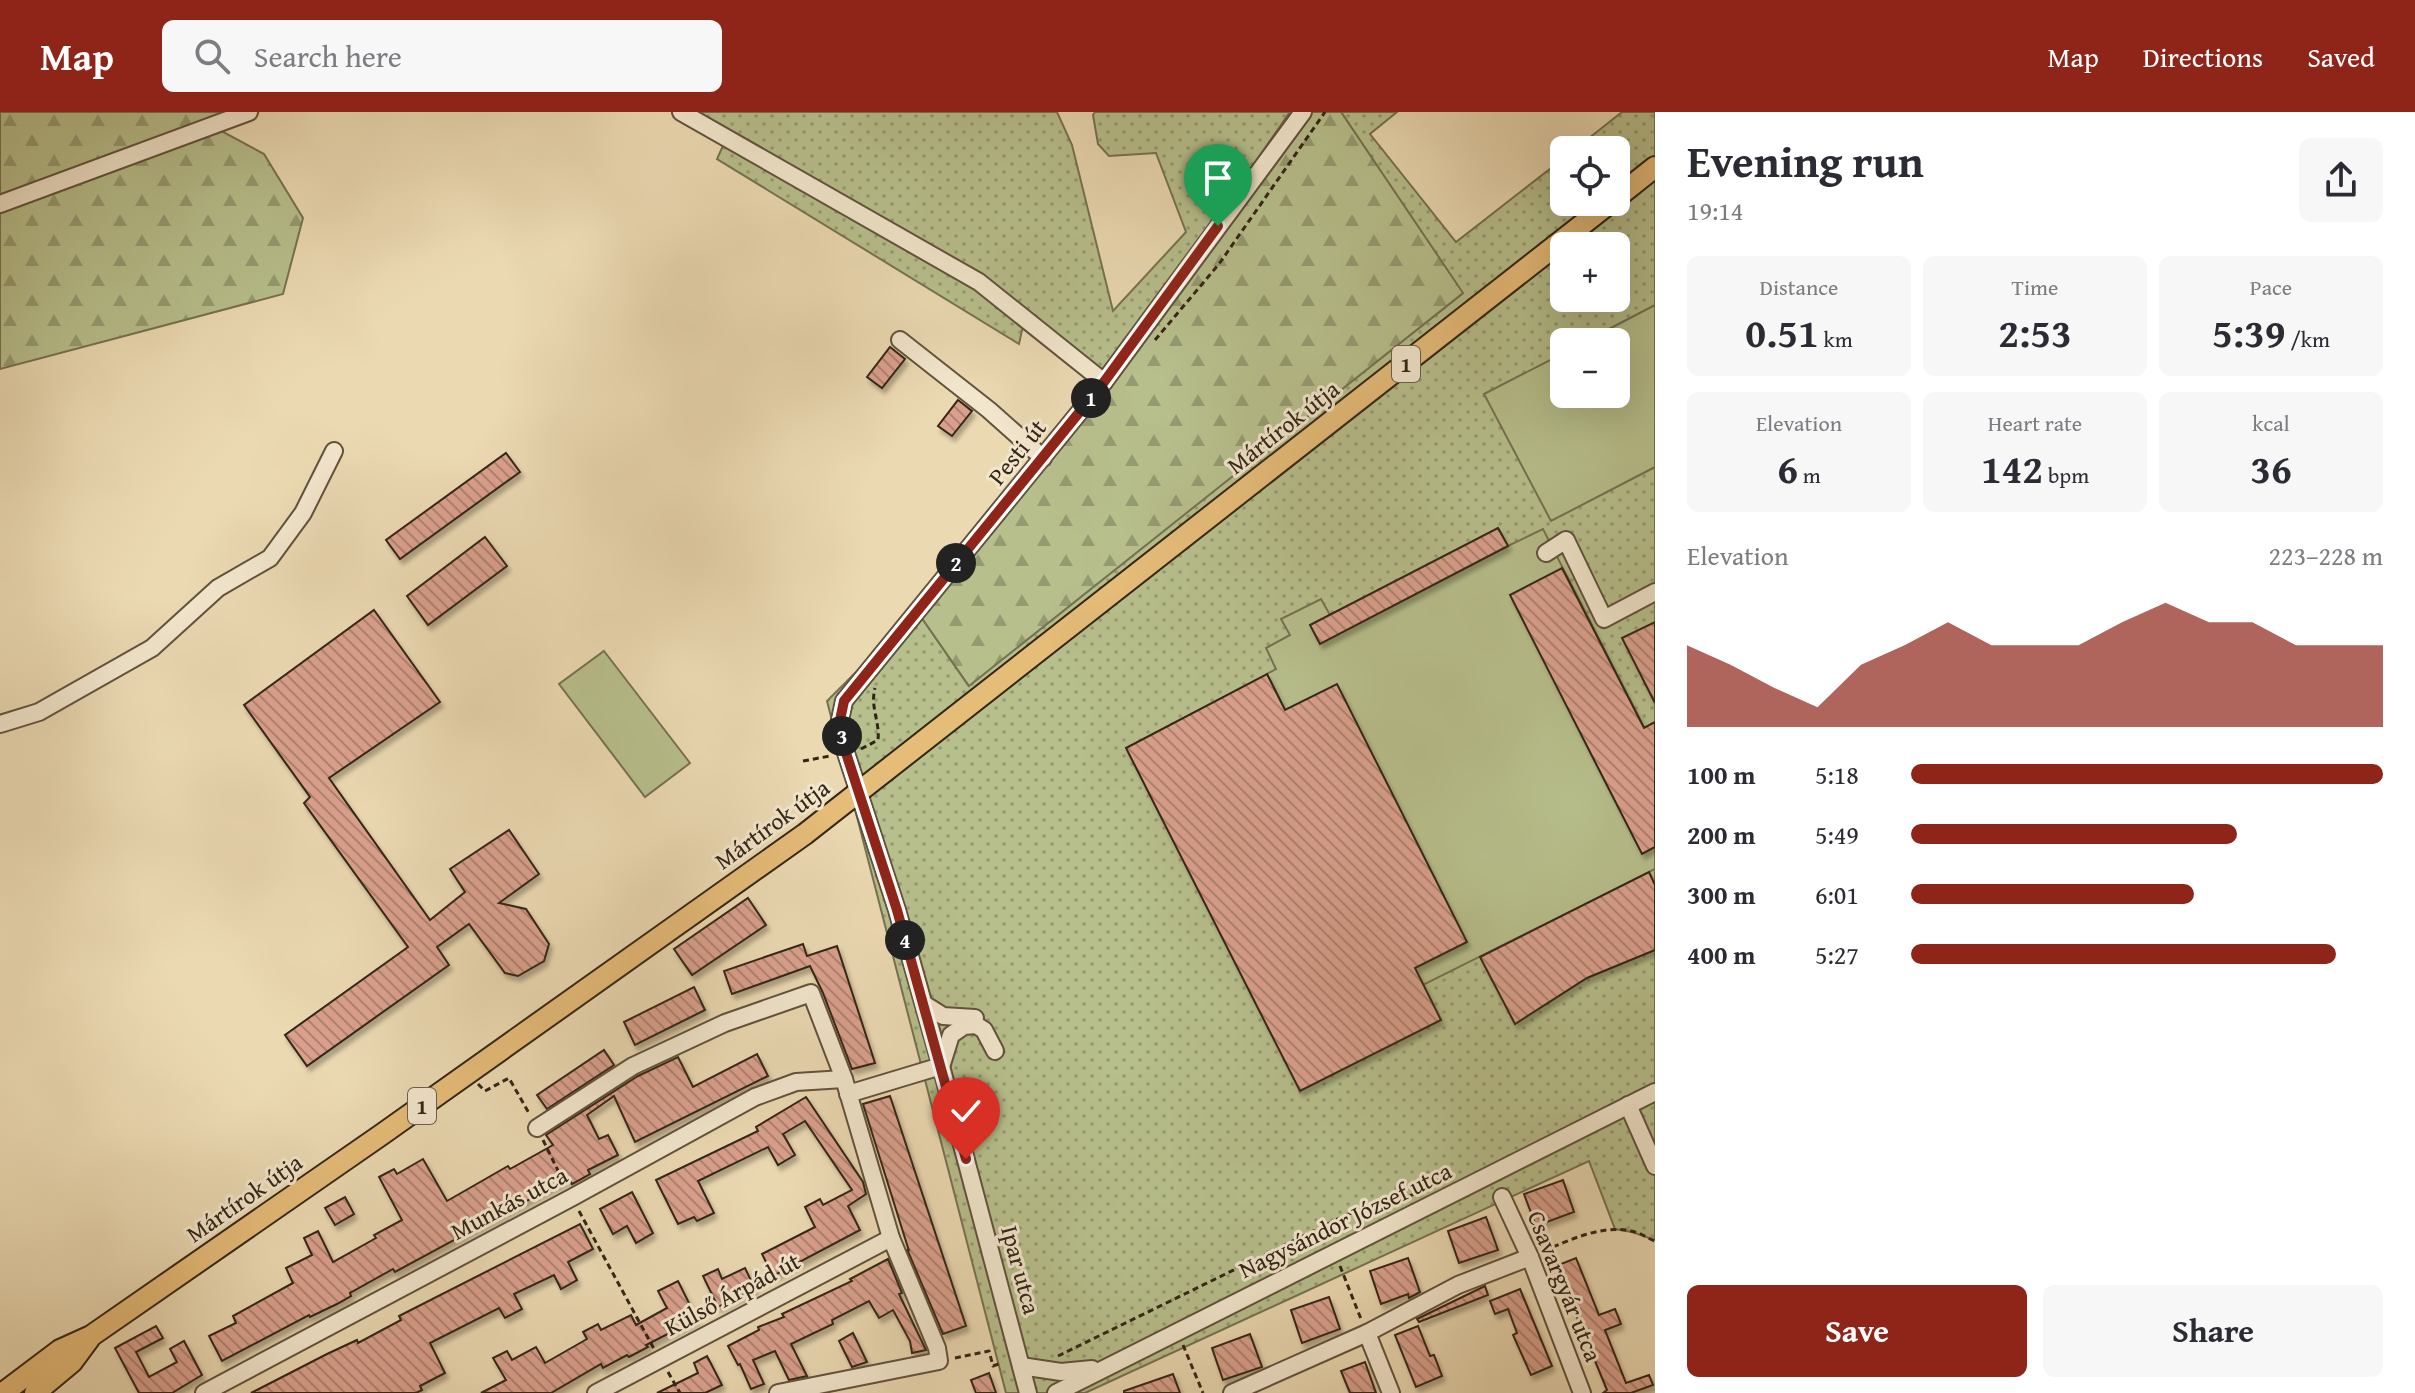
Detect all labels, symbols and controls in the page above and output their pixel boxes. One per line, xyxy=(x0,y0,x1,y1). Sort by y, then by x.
search box xyxy=(162,20,722,92)
text: Map xyxy=(40,28,114,84)
icon: search xyxy=(190,34,234,78)
text: Search here xyxy=(254,34,402,78)
text: Map xyxy=(2047,36,2099,77)
text: Directions xyxy=(2143,36,2263,77)
text: Saved xyxy=(2307,36,2375,77)
text: Evening run xyxy=(1687,129,1924,193)
map controls xyxy=(1550,136,1630,408)
button: locate xyxy=(1550,136,1630,216)
button: share xyxy=(2299,138,2383,222)
pin xyxy=(1184,144,1252,226)
icon: arrive xyxy=(1196,156,1240,200)
text: 19:14 xyxy=(1687,191,1743,230)
button: + xyxy=(1550,232,1630,312)
text: Distance xyxy=(1760,271,1838,303)
text: Time xyxy=(2012,271,2058,303)
text: Pace xyxy=(2250,271,2292,303)
text: 0.51 xyxy=(1745,303,1819,362)
text: 2:53 xyxy=(1998,303,2072,362)
text: 5:39 xyxy=(2212,303,2286,362)
text: km xyxy=(1819,323,1853,355)
text: /km xyxy=(2286,323,2330,355)
button: − xyxy=(1550,328,1630,408)
road number: 1 xyxy=(1392,346,1420,382)
street label: Mártírok útja xyxy=(1219,371,1347,482)
pin: 1 xyxy=(1071,378,1111,418)
text: 1 xyxy=(1085,382,1097,414)
text: Elevation xyxy=(1756,407,1842,439)
text: Heart rate xyxy=(1988,407,2082,439)
text: kcal xyxy=(2252,407,2290,439)
street label: Pesti út xyxy=(980,411,1055,492)
text: 6 xyxy=(1777,439,1798,498)
text: 142 xyxy=(1981,439,2043,498)
text: 36 xyxy=(2250,439,2292,498)
text: m xyxy=(1798,459,1821,491)
text: bpm xyxy=(2043,459,2089,491)
text: Elevation xyxy=(1687,536,1789,575)
text: 223–228 m xyxy=(2269,536,2383,575)
pin: 2 xyxy=(936,543,976,583)
text: 2 xyxy=(950,547,962,579)
pin: 3 xyxy=(822,716,862,756)
text: 3 xyxy=(836,720,848,752)
text: 100 m xyxy=(1687,755,1755,794)
text: 5:18 xyxy=(1815,755,1859,794)
street label: Mártírok útja xyxy=(707,770,837,878)
text: 200 m xyxy=(1687,815,1755,854)
text: 5:49 xyxy=(1815,815,1859,854)
text: 300 m xyxy=(1687,875,1755,914)
text: 6:01 xyxy=(1815,875,1859,914)
pin: 4 xyxy=(885,920,925,960)
text: 4 xyxy=(899,924,911,956)
text: 400 m xyxy=(1687,935,1755,974)
text: 5:27 xyxy=(1815,935,1859,974)
pin xyxy=(932,1077,1000,1159)
road number: 1 xyxy=(408,1088,436,1124)
icon: check xyxy=(944,1089,988,1133)
street label: Mártírok útja xyxy=(179,1145,310,1251)
street label: Nagysándor József utca xyxy=(1233,1153,1458,1287)
street label: Munkás utca xyxy=(444,1157,574,1248)
street label: Csavargyár utca xyxy=(1519,1205,1611,1367)
street label: Ipar utca xyxy=(992,1222,1050,1319)
street label: Külső Árpád út xyxy=(658,1243,807,1344)
button: Save xyxy=(1687,1285,2027,1377)
button: Share xyxy=(2043,1285,2383,1377)

